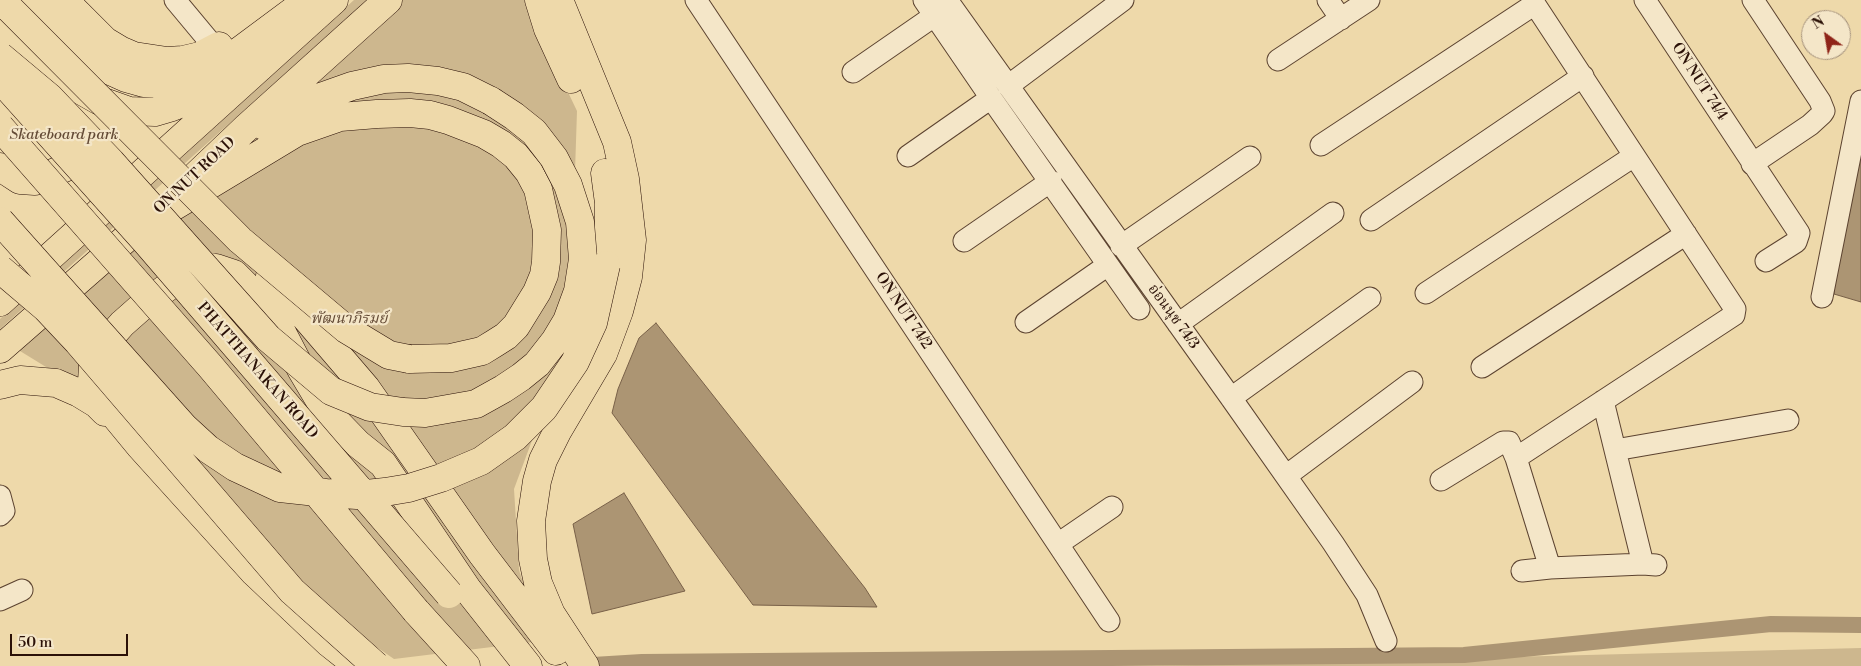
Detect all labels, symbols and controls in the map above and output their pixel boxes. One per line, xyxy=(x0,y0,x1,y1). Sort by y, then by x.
north arrow xyxy=(1801,10,1851,60)
text: N xyxy=(1809,13,1828,34)
street label: ON NUT 74/4 xyxy=(1667,40,1731,124)
park label: Skateboard park xyxy=(10,126,118,144)
street label: ON NUT ROAD xyxy=(151,134,239,218)
street label: ON NUT 74/2 xyxy=(871,269,935,353)
street label: อ่อนนุช 74/3 xyxy=(1143,281,1203,353)
street label: PHATTHANAKAN ROAD xyxy=(193,299,321,443)
park label: พัฒนาภิรมย์ xyxy=(310,310,388,328)
scale bar xyxy=(12,624,130,656)
text: 50 m xyxy=(18,633,52,652)

